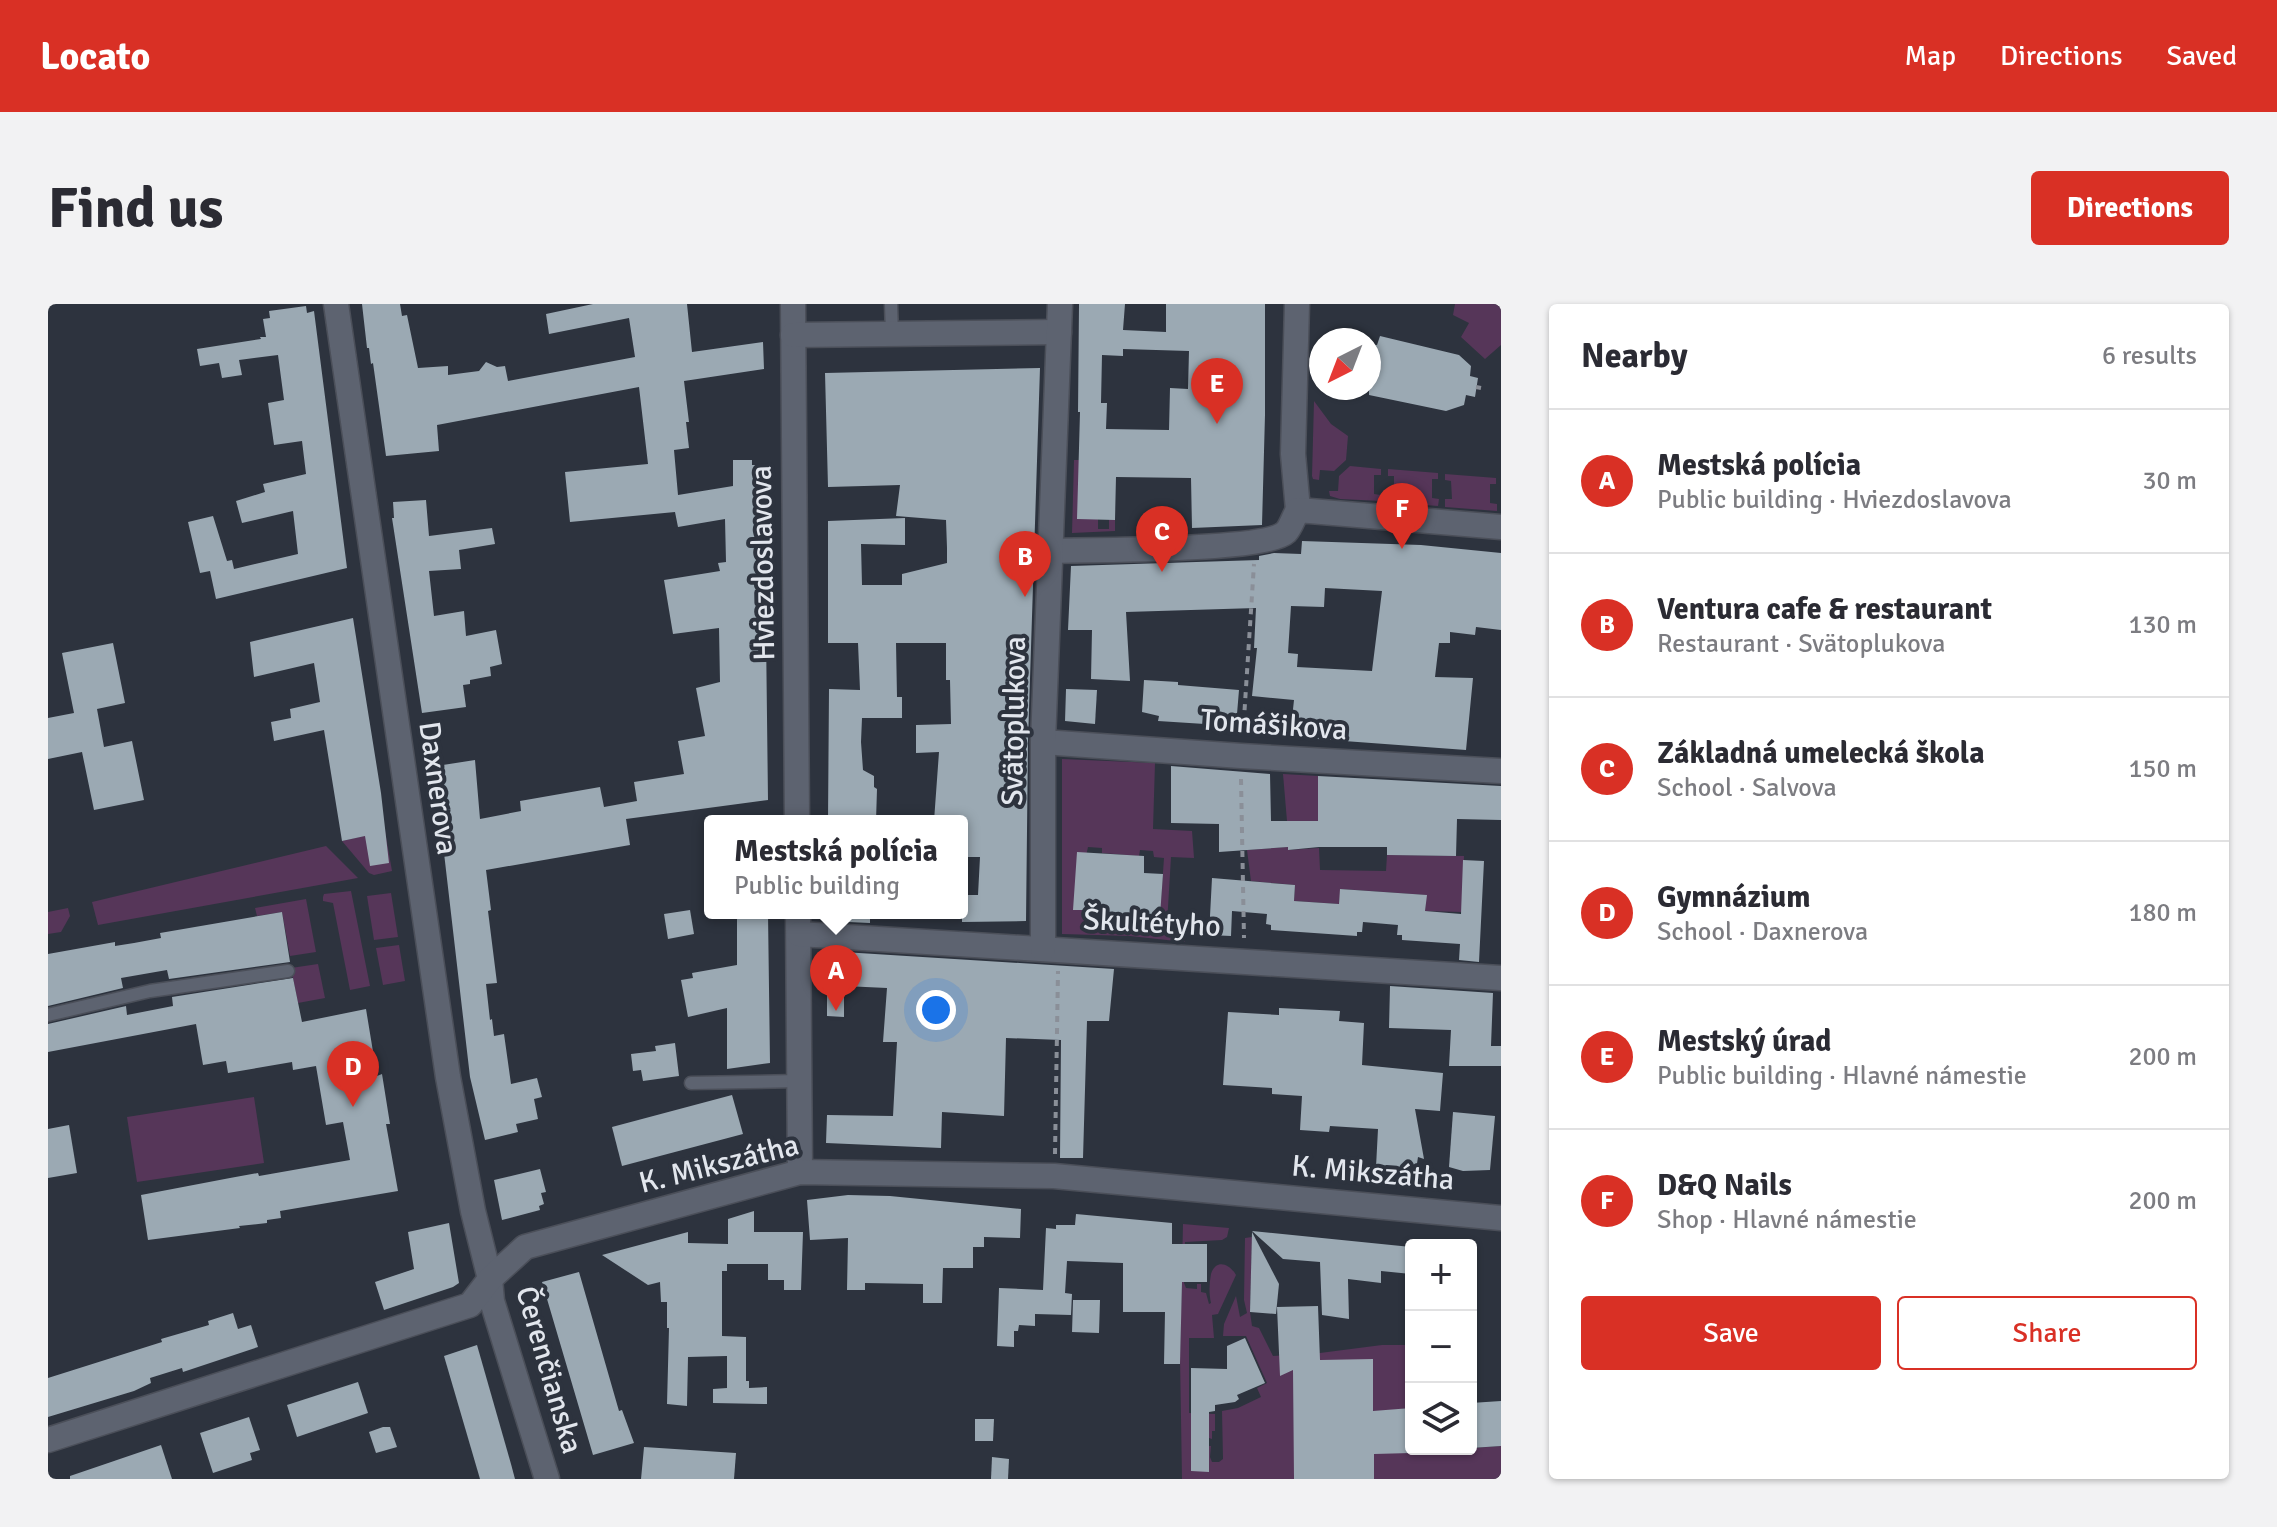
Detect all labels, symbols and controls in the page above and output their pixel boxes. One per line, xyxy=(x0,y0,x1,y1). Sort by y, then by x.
text: Locato xyxy=(40,33,150,80)
text: Map xyxy=(1904,39,1956,73)
text: Directions xyxy=(2000,39,2122,73)
text: Saved xyxy=(2166,39,2237,73)
button: Directions xyxy=(2031,171,2229,245)
text: Find us xyxy=(48,174,223,243)
north arrow xyxy=(1309,328,1381,400)
text: Nearby xyxy=(1581,335,1688,377)
text: 6 results xyxy=(2102,340,2197,372)
pin: E xyxy=(1191,358,1243,424)
text: Mestská polícia xyxy=(1657,447,1861,484)
street label: Hviezdoslavova xyxy=(743,465,783,661)
text: A xyxy=(1599,465,1615,497)
text: 30 m xyxy=(2142,465,2197,497)
pin: F xyxy=(1376,483,1428,549)
text: Public building · Hviezdoslavova xyxy=(1657,484,2012,516)
pin: C xyxy=(1136,506,1188,572)
pin: B xyxy=(999,531,1051,597)
text: Ventura cafe & restaurant xyxy=(1657,591,1992,628)
text: B xyxy=(1599,609,1615,641)
text: 130 m xyxy=(2128,609,2197,641)
text: Restaurant · Svätoplukova xyxy=(1657,628,1945,660)
street label: Svätoplukova xyxy=(994,636,1034,806)
street label: Tomášikova xyxy=(1199,701,1349,749)
street label: Daxnerova xyxy=(410,719,466,857)
text: Základná umelecká škola xyxy=(1657,735,1985,772)
text: C xyxy=(1599,753,1615,785)
text: 150 m xyxy=(2128,753,2197,785)
text: School · Salvova xyxy=(1657,772,1837,804)
popup xyxy=(704,815,968,919)
text: Mestská polícia xyxy=(734,833,938,870)
text: Public building xyxy=(734,870,900,902)
text: Gymnázium xyxy=(1657,879,1811,916)
text: D xyxy=(1598,897,1616,929)
text: 180 m xyxy=(2128,897,2197,929)
street label: Škultétyho xyxy=(1082,901,1222,945)
text: School · Daxnerova xyxy=(1657,916,1868,948)
pin: A xyxy=(810,945,862,1011)
your location xyxy=(916,990,956,1030)
text: Mestský úrad xyxy=(1657,1023,1831,1060)
pin: D xyxy=(327,1041,379,1107)
text: E xyxy=(1600,1041,1614,1073)
text: 200 m xyxy=(2128,1041,2197,1073)
text: Public building · Hlavné námestie xyxy=(1657,1060,2027,1092)
street label: K. Mikszátha xyxy=(635,1126,803,1202)
street label: K. Mikszátha xyxy=(1290,1147,1456,1199)
text: D&Q Nails xyxy=(1657,1167,1792,1204)
text: F xyxy=(1600,1185,1614,1217)
text: 200 m xyxy=(2128,1185,2197,1217)
text: Shop · Hlavné námestie xyxy=(1657,1204,1917,1236)
map controls xyxy=(1405,1239,1477,1455)
button: + xyxy=(1405,1239,1477,1311)
street label: Čerenčianska xyxy=(507,1282,591,1458)
button: Save xyxy=(1581,1296,1881,1370)
button: Share xyxy=(1897,1296,2197,1370)
button: − xyxy=(1405,1311,1477,1383)
button: layers xyxy=(1405,1383,1477,1455)

